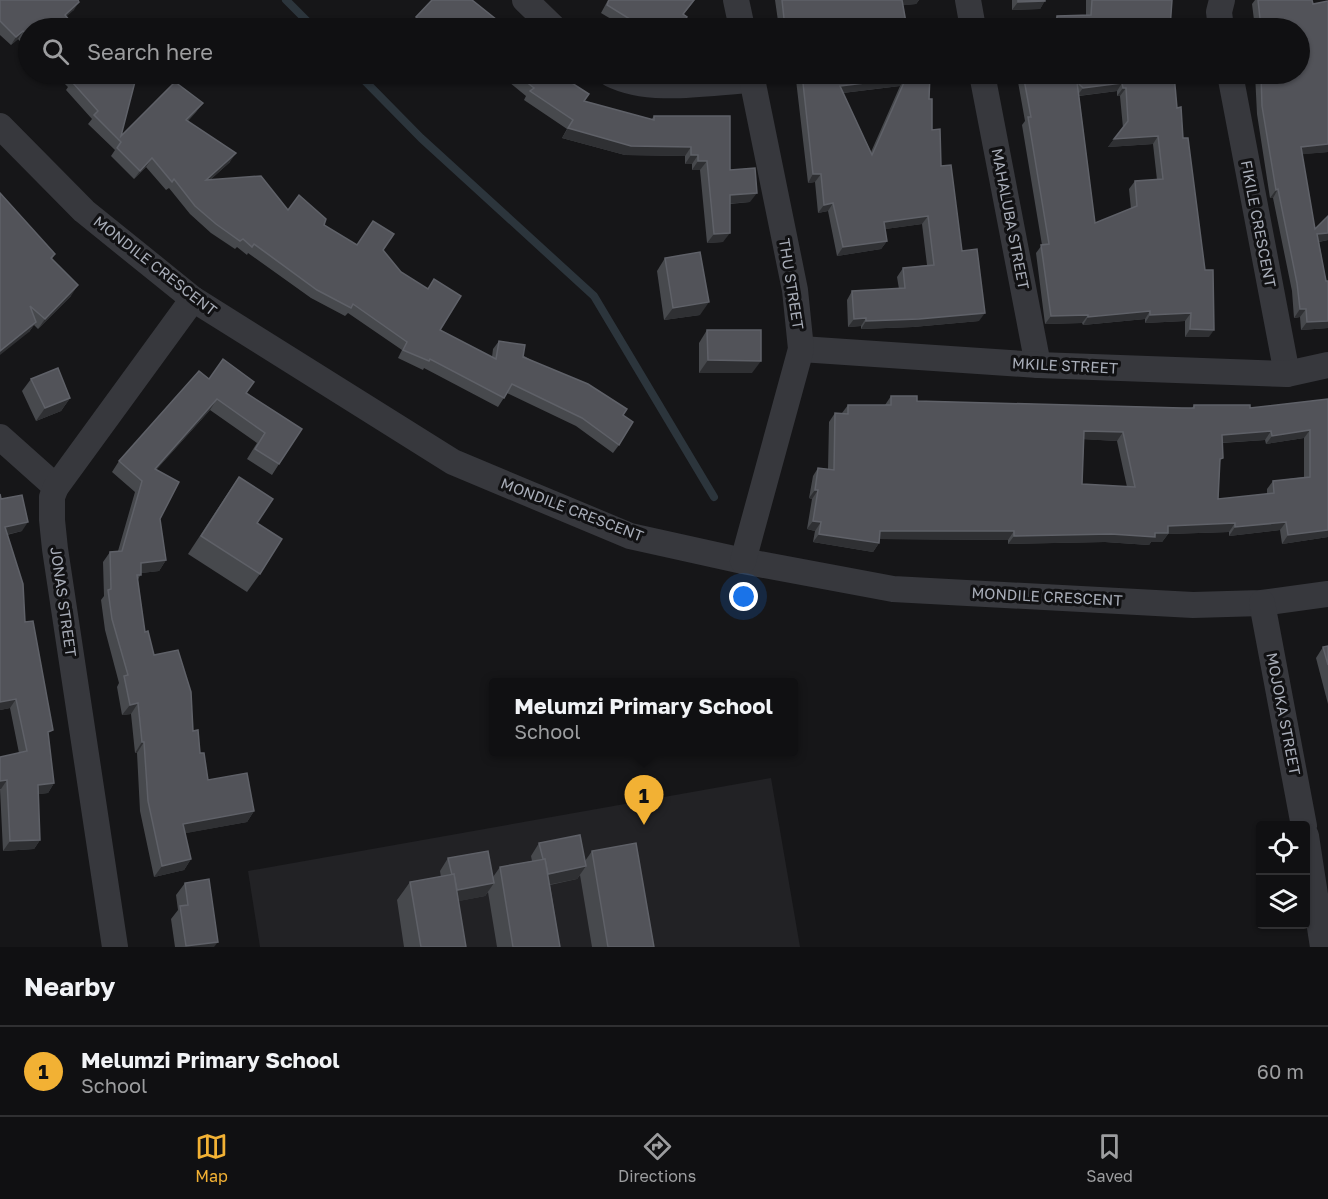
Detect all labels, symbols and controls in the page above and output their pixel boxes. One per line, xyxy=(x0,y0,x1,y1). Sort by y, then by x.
search box xyxy=(18,18,1310,84)
icon: search xyxy=(39,35,72,68)
text: Search here xyxy=(87,38,213,65)
street label: MAHALUBA STREET xyxy=(988,147,1034,291)
street label: FIKILE CRESCENT xyxy=(1238,159,1280,289)
street label: MONDILE CRESCENT xyxy=(90,212,221,319)
street label: THU STREET xyxy=(776,237,808,331)
street label: MKILE STREET xyxy=(1012,353,1119,377)
street label: MONDILE CRESCENT xyxy=(499,474,646,545)
street label: JONAS STREET xyxy=(47,546,81,658)
your location xyxy=(729,582,758,611)
street label: MONDILE CRESCENT xyxy=(971,583,1123,609)
street label: MOJOKA STREET xyxy=(1263,651,1305,777)
popup xyxy=(489,678,798,756)
text: Melumzi Primary School xyxy=(514,692,773,719)
text: School xyxy=(514,719,581,743)
pin: 1 xyxy=(624,776,664,825)
map controls xyxy=(1256,821,1310,929)
button: locate xyxy=(1256,821,1310,875)
button: layers xyxy=(1256,875,1310,929)
text: Nearby xyxy=(24,971,115,1002)
text: Melumzi Primary School xyxy=(81,1046,340,1073)
text: 1 xyxy=(38,1059,49,1083)
text: 60 m xyxy=(1257,1059,1304,1083)
text: School xyxy=(81,1073,147,1097)
tab: Map xyxy=(195,1130,228,1186)
tab: Directions xyxy=(618,1130,696,1186)
tab: Saved xyxy=(1086,1130,1133,1186)

